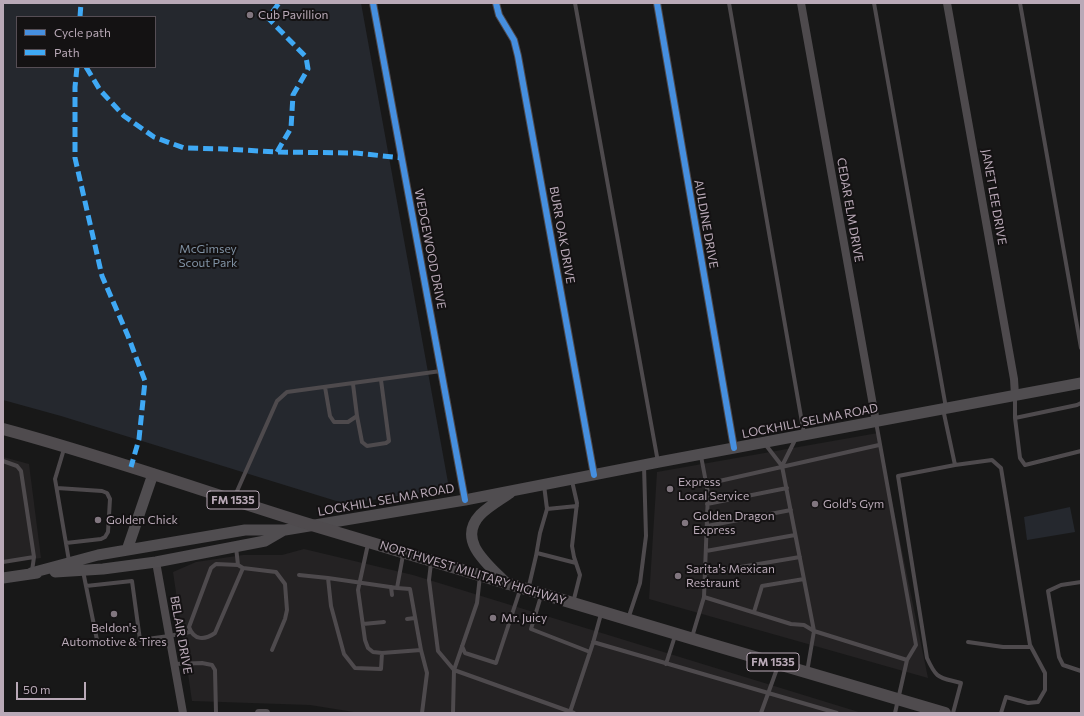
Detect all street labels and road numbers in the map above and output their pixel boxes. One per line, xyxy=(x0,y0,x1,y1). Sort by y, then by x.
street label: JANET LEE DRIVE xyxy=(978,148,1010,246)
street label: CEDAR ELM DRIVE xyxy=(834,157,866,263)
street label: AULDINE DRIVE xyxy=(691,179,721,269)
street label: BURR OAK DRIVE xyxy=(546,185,578,285)
street label: WEDGEWOOD DRIVE xyxy=(411,188,449,310)
street label: LOCKHILL SELMA ROAD xyxy=(741,401,879,441)
street label: LOCKHILL SELMA ROAD xyxy=(316,481,456,519)
road number: FM 1535 xyxy=(207,491,259,509)
street label: NORTHWEST MILITARY HIGHWAY xyxy=(378,538,568,608)
street label: BELAIR DRIVE xyxy=(167,595,195,675)
road number: FM 1535 xyxy=(747,653,799,671)

